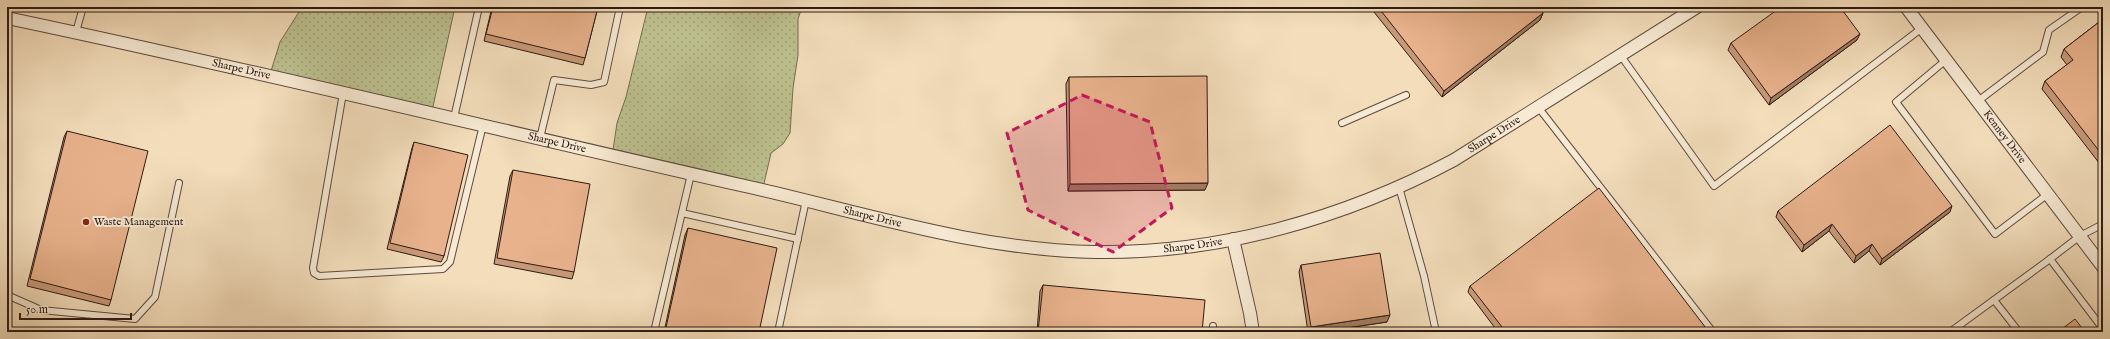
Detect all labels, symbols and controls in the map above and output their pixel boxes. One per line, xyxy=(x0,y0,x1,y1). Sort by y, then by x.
street label: Sharpe Drive xyxy=(211,56,272,83)
street label: Kenney Drive xyxy=(1980,107,2029,166)
street label: Sharpe Drive xyxy=(1465,113,1523,156)
street label: Sharpe Drive xyxy=(526,129,588,156)
street label: Sharpe Drive xyxy=(842,203,903,231)
place label: Waste Management xyxy=(94,215,184,229)
marker: Waste Management xyxy=(81,217,91,227)
street label: Sharpe Drive xyxy=(1163,235,1223,256)
scale bar xyxy=(20,295,131,321)
text: 50 m xyxy=(26,302,48,317)

